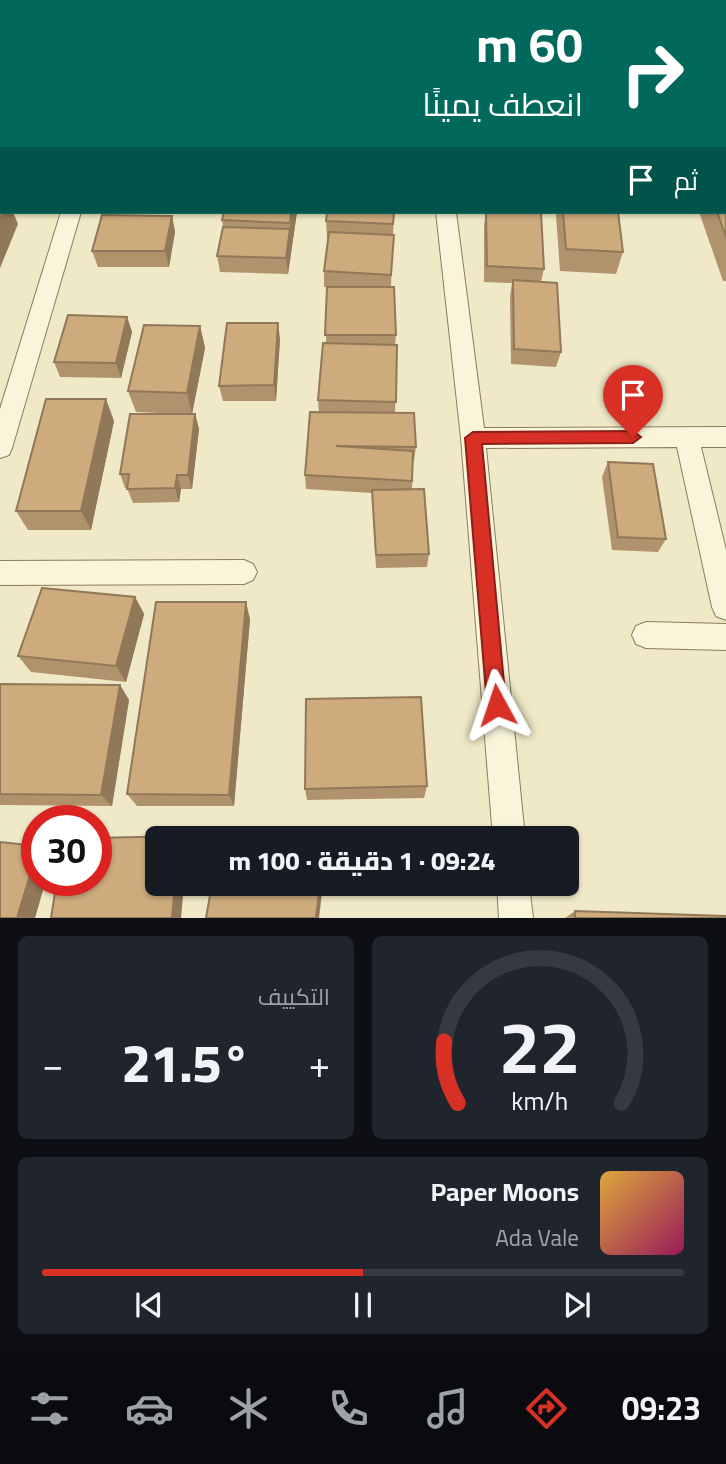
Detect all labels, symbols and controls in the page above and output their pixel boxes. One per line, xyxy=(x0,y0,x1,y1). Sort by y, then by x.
text: 60 m xyxy=(476,0,583,90)
icon: right xyxy=(607,28,698,119)
text: انعطف يمينًا xyxy=(422,74,583,134)
text: ثم xyxy=(674,156,698,205)
icon: arrive xyxy=(622,161,660,199)
pin xyxy=(603,365,663,437)
icon: arrive xyxy=(614,376,652,414)
position arrow xyxy=(460,668,534,742)
speed limit sign: 30 xyxy=(21,805,112,896)
text: 09:24 · 1 دقيقة · 100 m xyxy=(229,836,495,885)
text: التكييف xyxy=(258,975,330,1018)
text: 22 xyxy=(500,979,580,1116)
text: 21.5° xyxy=(122,1014,250,1112)
text: − xyxy=(42,1028,63,1100)
text: + xyxy=(309,1028,330,1100)
text: km/h xyxy=(512,1077,568,1124)
text: Paper Moons xyxy=(431,1167,579,1216)
text: Ada Vale xyxy=(495,1216,579,1259)
icon: previous xyxy=(130,1286,168,1324)
icon: pause xyxy=(344,1286,382,1324)
icon: next xyxy=(558,1286,596,1324)
text: 09:23 xyxy=(622,1378,701,1438)
icon: filters xyxy=(25,1384,74,1433)
icon: car xyxy=(125,1384,174,1433)
icon: climate xyxy=(224,1384,273,1433)
icon: phone xyxy=(324,1384,373,1433)
icon: music xyxy=(423,1384,472,1433)
icon: directions xyxy=(522,1384,571,1433)

